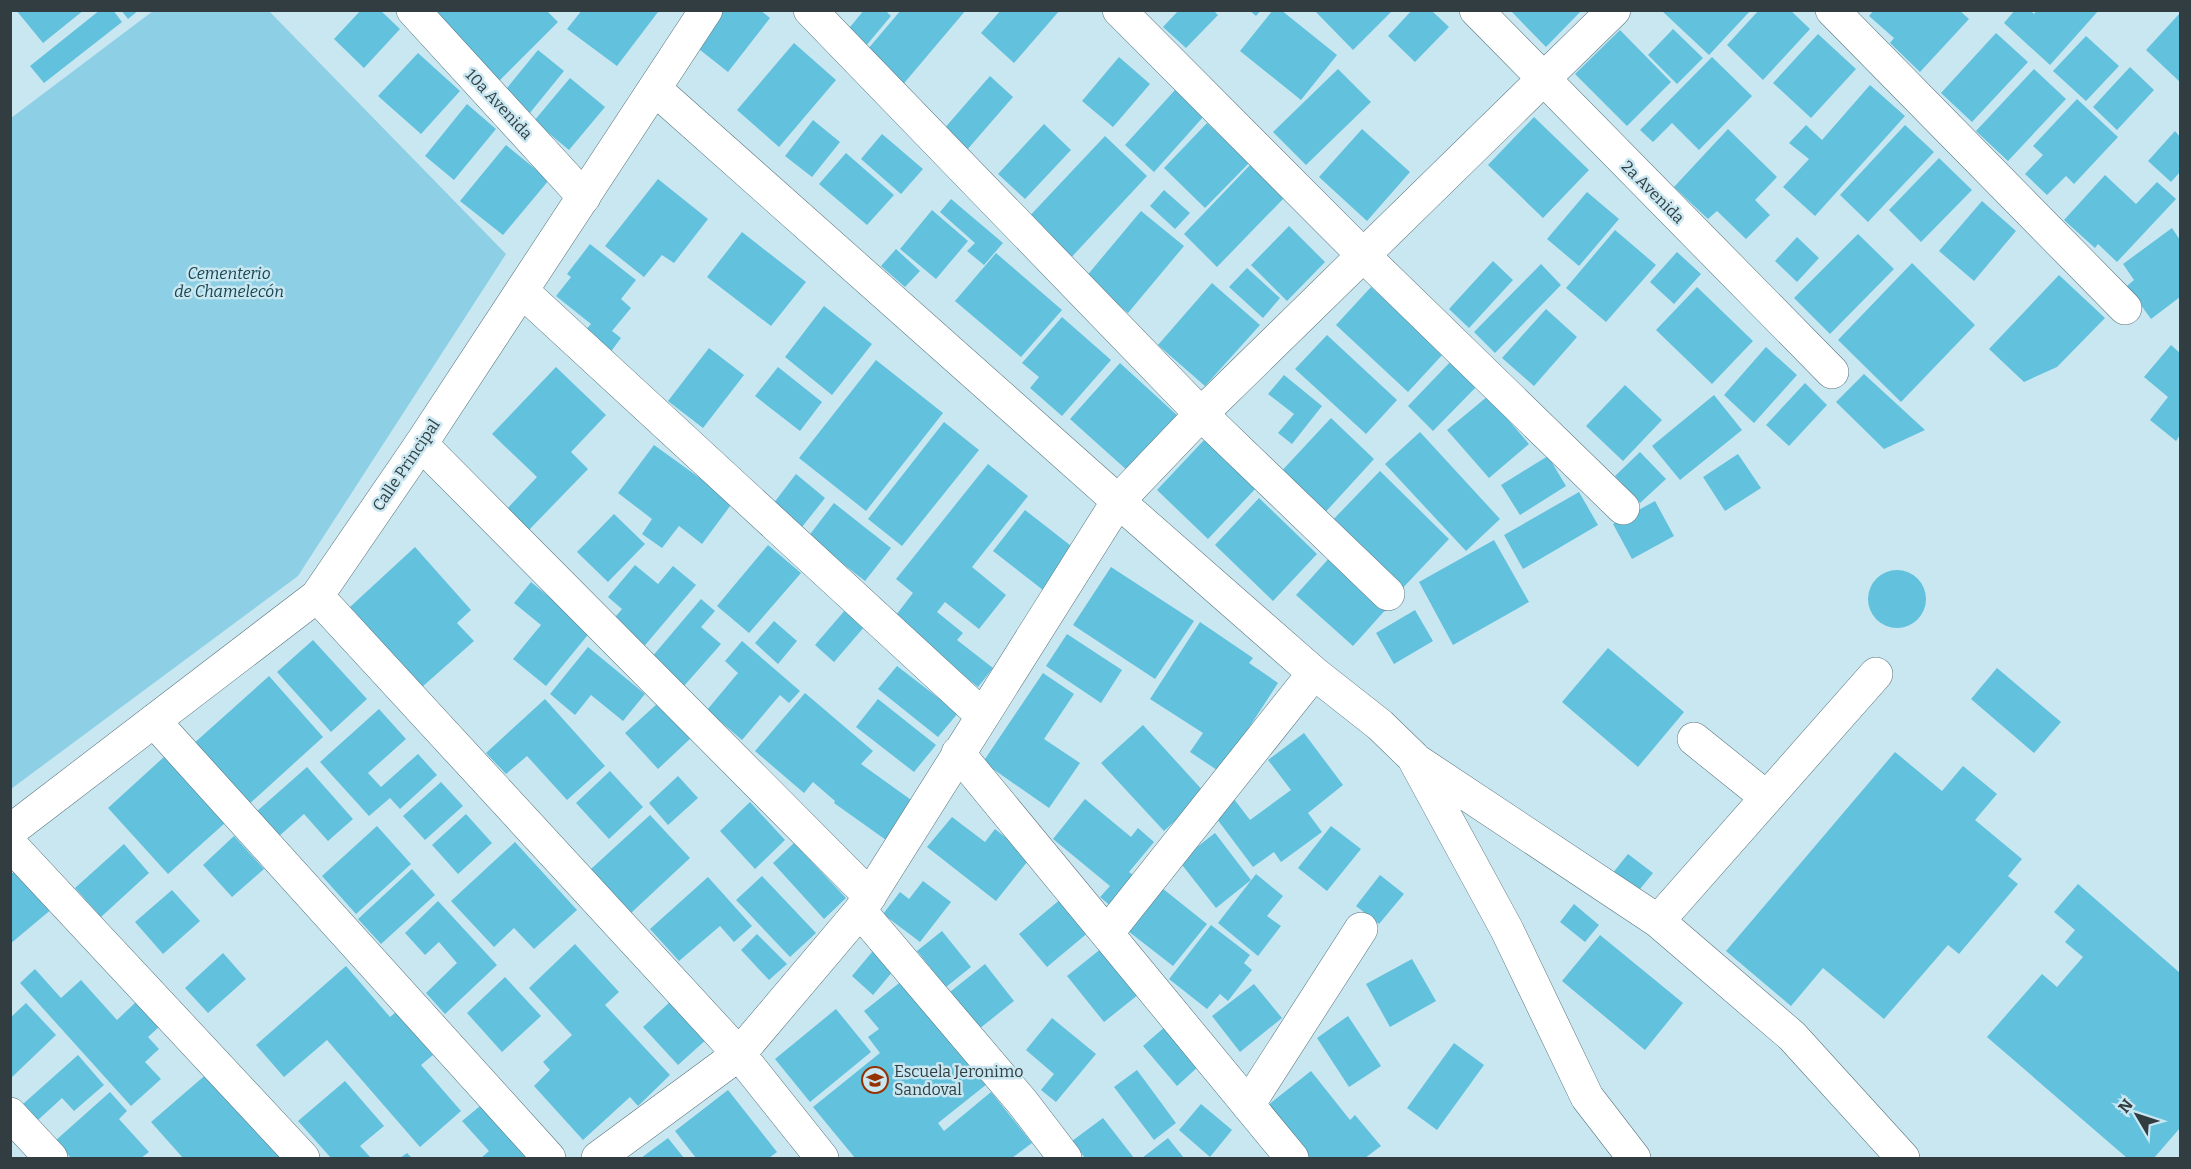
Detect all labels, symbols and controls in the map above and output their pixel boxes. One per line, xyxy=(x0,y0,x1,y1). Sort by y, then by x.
street label: 10a Avenida xyxy=(462,65,536,143)
street label: 2a Avenida xyxy=(1618,157,1689,228)
park label: Cementerio de Chamelecón xyxy=(174,264,284,301)
street label: Calle Principal xyxy=(368,415,444,515)
place label: Escuela Jeronimo Sandoval xyxy=(894,1062,1023,1099)
school or university icon: Escuela Jeronimo Sandoval xyxy=(860,1065,890,1095)
north arrow xyxy=(2107,1085,2167,1145)
text: N xyxy=(2114,1095,2137,1117)

